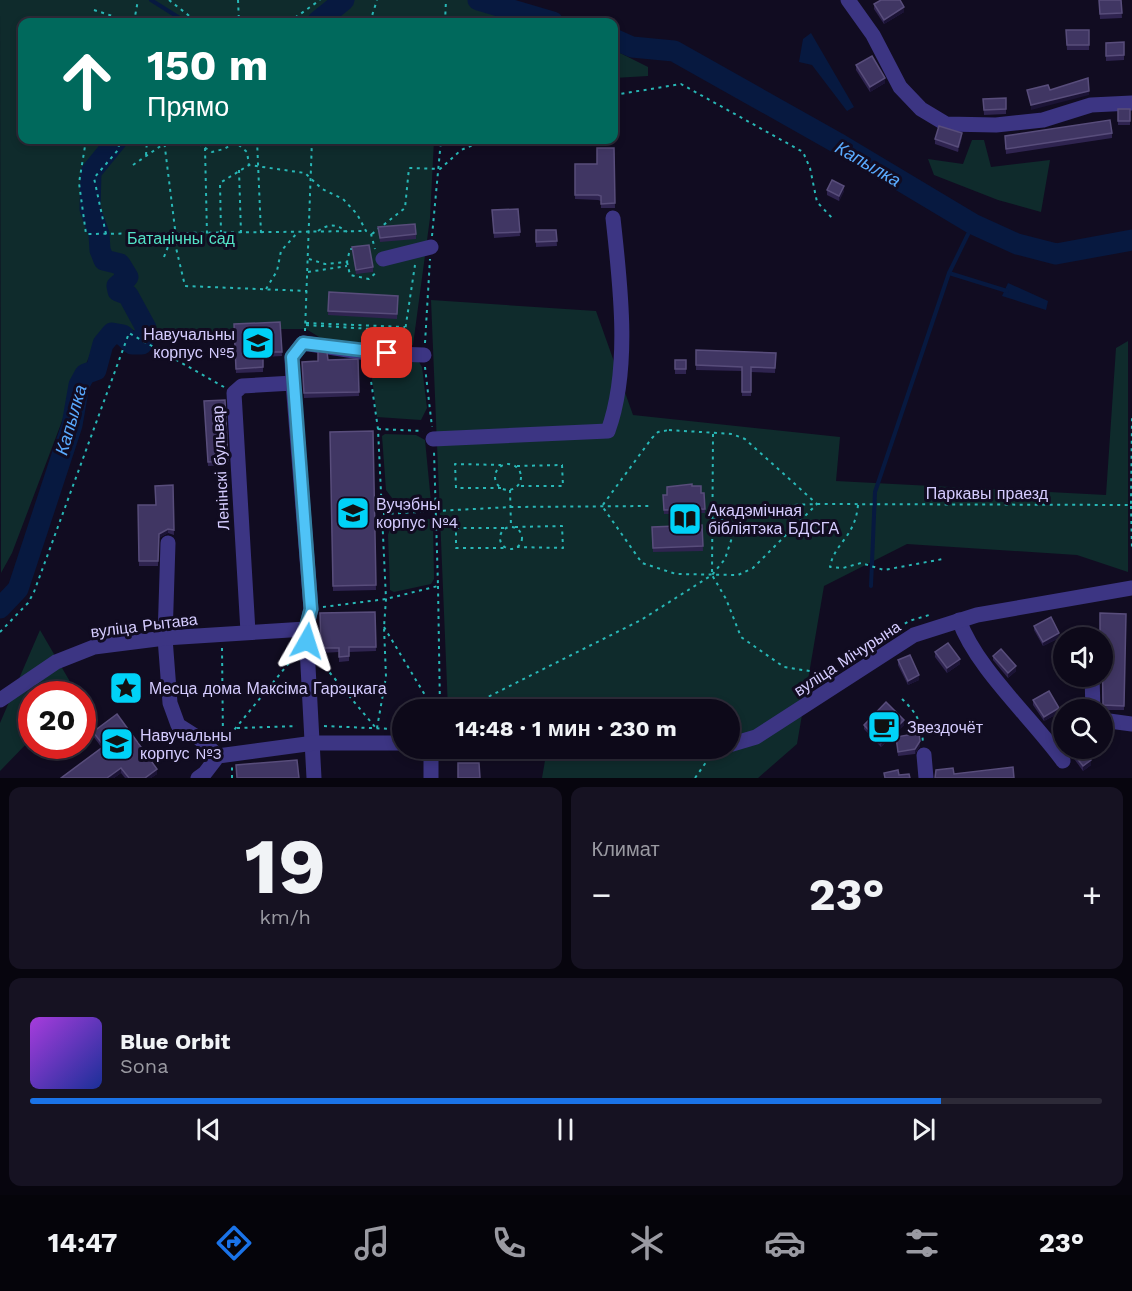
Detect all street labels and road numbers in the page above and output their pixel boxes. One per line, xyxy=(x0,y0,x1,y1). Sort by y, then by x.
street label: Ленінскі бульвар xyxy=(208,405,233,531)
street label: Паркавы праезд xyxy=(926,484,1049,503)
street label: вуліца Рытава xyxy=(89,609,199,641)
street label: вуліца Мічурына xyxy=(790,617,904,700)

